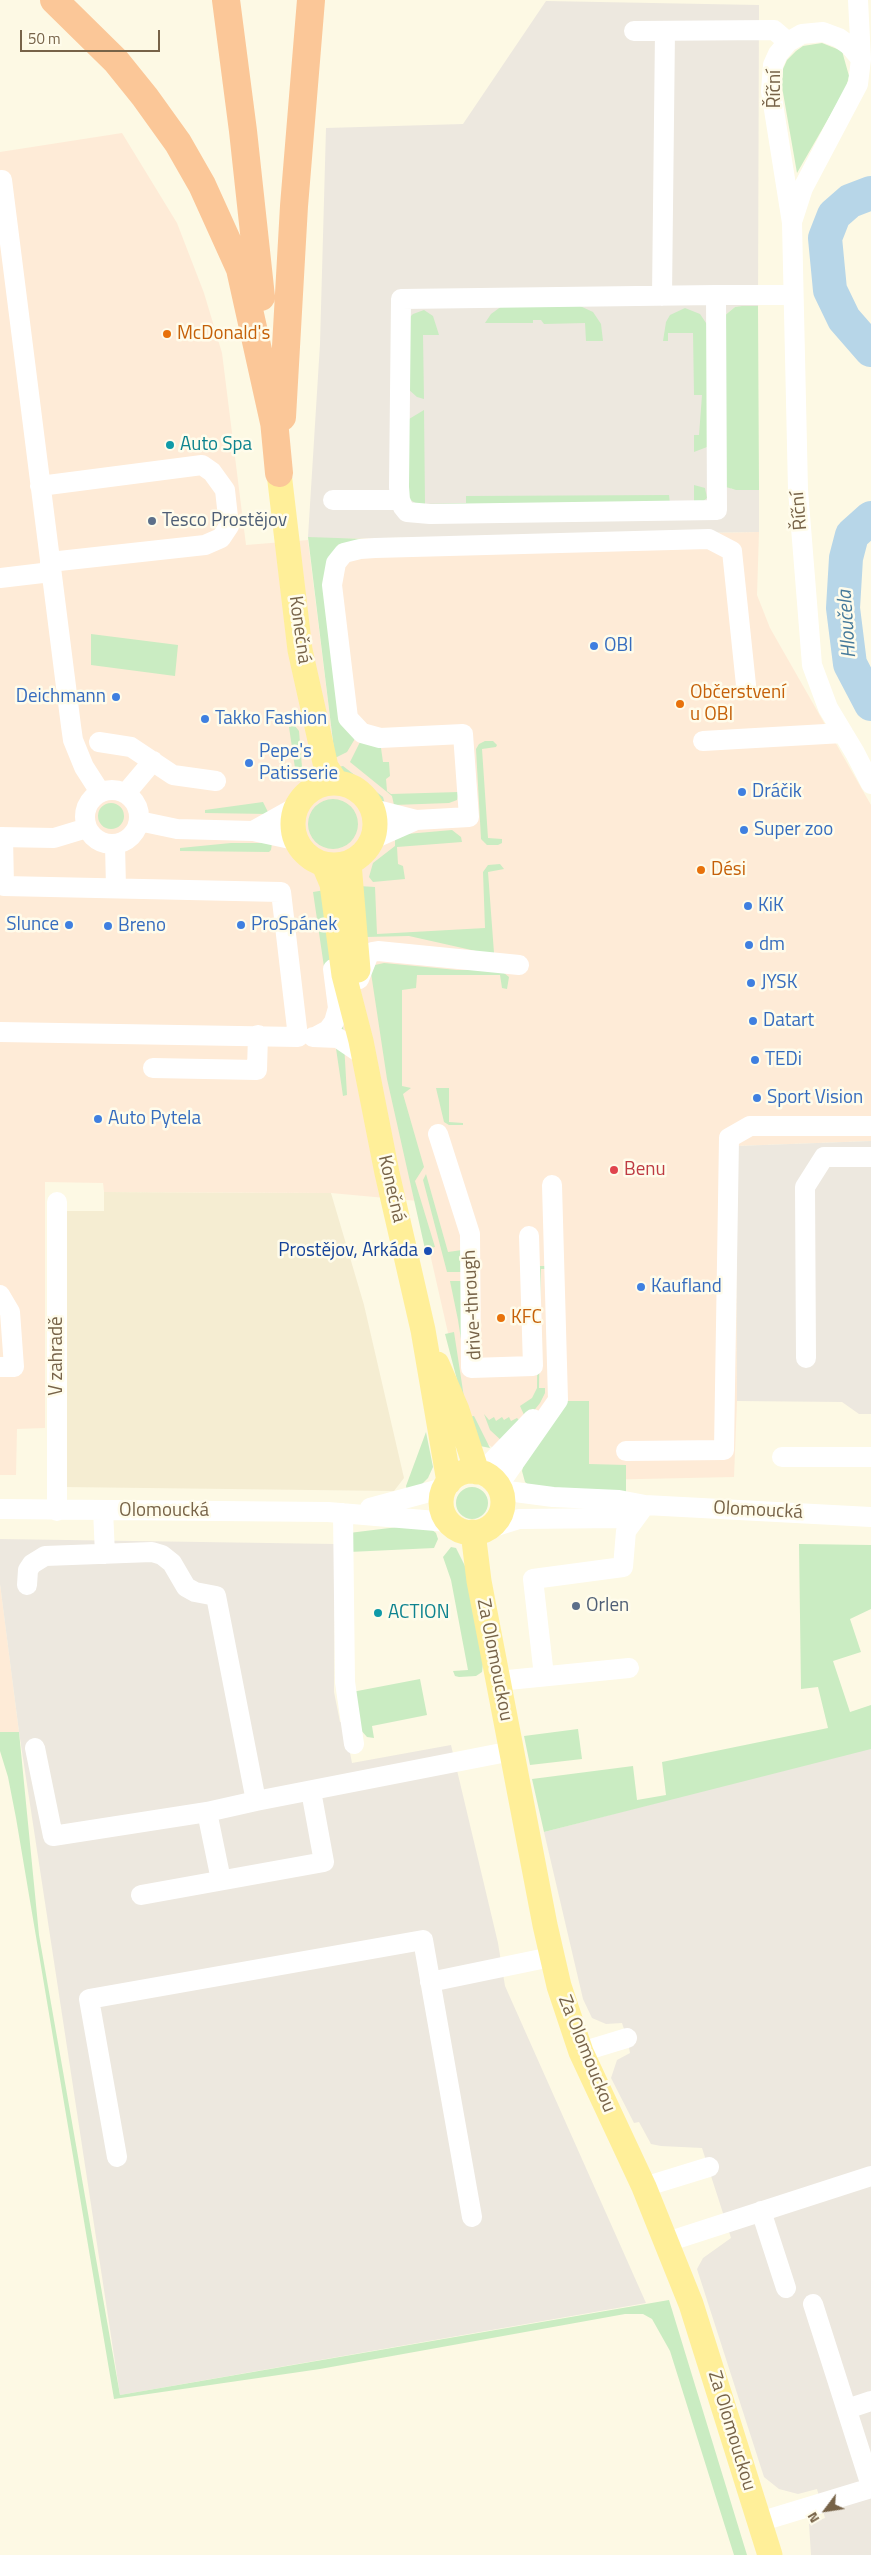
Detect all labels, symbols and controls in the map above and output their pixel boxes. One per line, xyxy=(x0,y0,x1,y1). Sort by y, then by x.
scale bar xyxy=(22,20,162,52)
text: 50 m xyxy=(28,27,61,50)
street label: Říční xyxy=(764,70,786,108)
place label: McDonald's xyxy=(177,323,270,345)
marker: McDonald's xyxy=(161,328,173,340)
place label: Auto Spa xyxy=(180,434,252,456)
marker: Auto Spa xyxy=(164,439,176,451)
street label: Říční xyxy=(787,491,813,531)
place label: Tesco Prostějov xyxy=(162,510,287,532)
marker: Tesco Prostějov xyxy=(146,515,158,527)
water label: Hloučela xyxy=(834,589,862,659)
street label: Konečná xyxy=(283,595,315,665)
place label: OBI xyxy=(604,635,633,657)
marker: OBI xyxy=(588,640,600,652)
place label: Občerstvení u OBI xyxy=(690,682,785,726)
place label: Deichmann xyxy=(16,686,106,708)
marker: Deichmann xyxy=(110,691,122,703)
marker: Občerstvení u OBI xyxy=(674,698,686,710)
place label: Takko Fashion xyxy=(215,708,327,730)
marker: Takko Fashion xyxy=(199,713,211,725)
place label: Pepe's Patisserie xyxy=(259,741,338,785)
marker: Pepe's Patisserie xyxy=(243,757,255,769)
place label: Dráčik xyxy=(752,781,802,803)
marker: Dráčik xyxy=(736,786,748,798)
place label: Super zoo xyxy=(754,819,833,841)
marker: Super zoo xyxy=(738,824,750,836)
place label: Dési xyxy=(711,859,746,881)
marker: Dési xyxy=(695,864,707,876)
place label: KiK xyxy=(758,895,784,917)
marker: KiK xyxy=(742,900,754,912)
place label: Slunce xyxy=(6,914,59,936)
place label: ProSpánek xyxy=(251,914,337,936)
place label: Breno xyxy=(118,915,166,937)
marker: Slunce xyxy=(63,919,75,931)
marker: ProSpánek xyxy=(235,919,247,931)
marker: Breno xyxy=(102,920,114,932)
place label: dm xyxy=(759,934,785,956)
marker: dm xyxy=(743,939,755,951)
place label: JYSK xyxy=(761,972,797,994)
marker: JYSK xyxy=(745,977,757,989)
place label: Datart xyxy=(763,1010,814,1032)
marker: Datart xyxy=(747,1015,759,1027)
place label: TEDi xyxy=(765,1049,802,1071)
marker: TEDi xyxy=(749,1054,761,1066)
place label: Sport Vision xyxy=(767,1087,863,1109)
marker: Sport Vision xyxy=(751,1092,763,1104)
place label: Auto Pytela xyxy=(108,1108,201,1130)
marker: Auto Pytela xyxy=(92,1113,104,1125)
street label: Konečná xyxy=(372,1153,410,1225)
place label: Benu xyxy=(624,1159,666,1181)
marker: Benu xyxy=(608,1164,620,1176)
place label: Prostějov, Arkáda xyxy=(278,1240,418,1262)
marker: Prostějov, Arkáda xyxy=(422,1245,434,1257)
street label: drive-through xyxy=(459,1249,487,1361)
place label: Kaufland xyxy=(651,1276,722,1298)
marker: Kaufland xyxy=(635,1281,647,1293)
place label: KFC xyxy=(511,1307,542,1329)
marker: KFC xyxy=(495,1312,507,1324)
street label: V zahradě xyxy=(46,1316,68,1396)
street label: Olomoucká xyxy=(713,1497,803,1525)
street label: Olomoucká xyxy=(119,1500,209,1522)
place label: Orlen xyxy=(586,1595,629,1617)
street label: Za Olomouckou xyxy=(471,1597,517,1723)
marker: Orlen xyxy=(570,1600,582,1612)
place label: ACTION xyxy=(388,1602,449,1624)
marker: ACTION xyxy=(372,1607,384,1619)
street label: Za Olomouckou xyxy=(552,1992,620,2116)
street label: Za Olomouckou xyxy=(702,2368,760,2494)
north arrow xyxy=(801,2485,851,2535)
text: N xyxy=(801,2508,824,2528)

